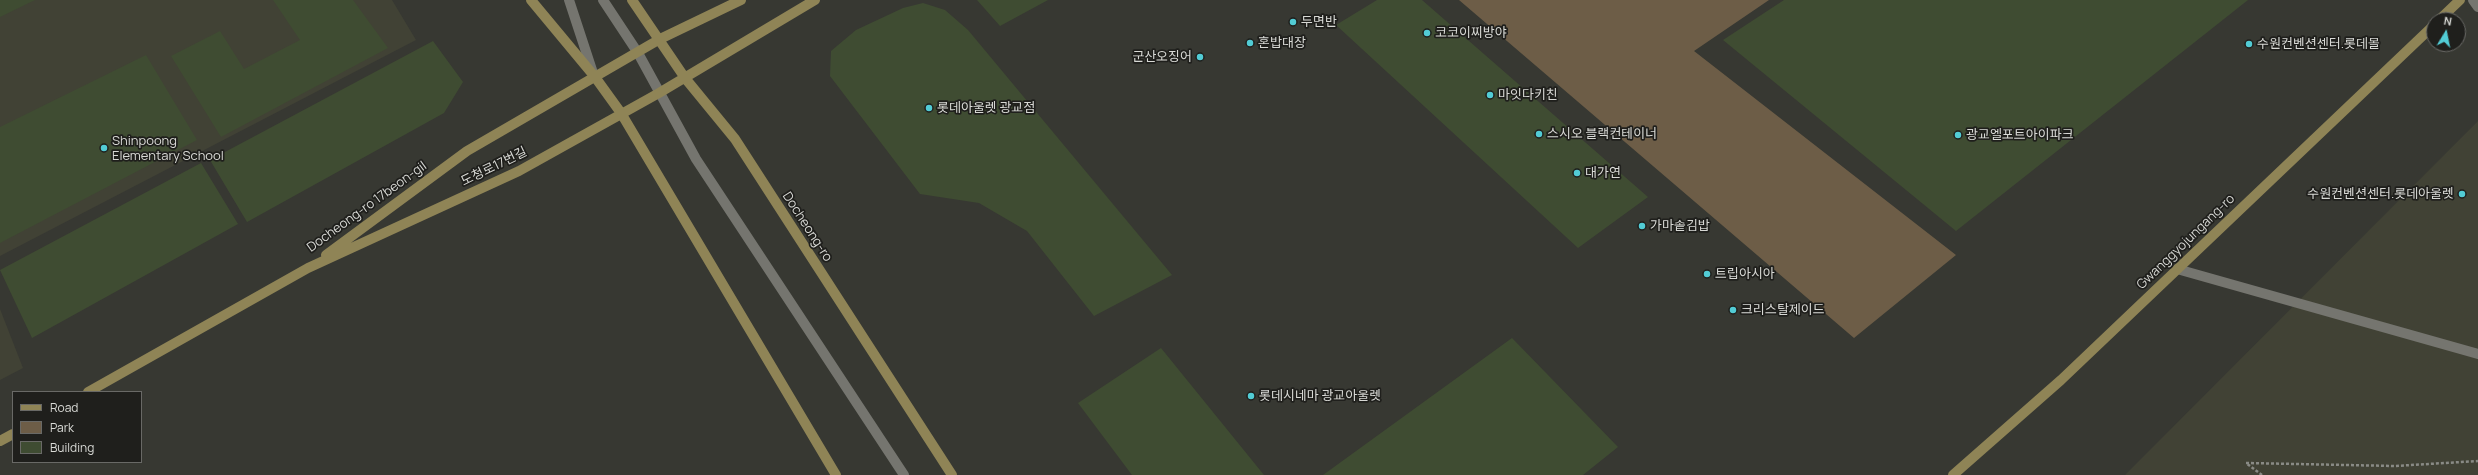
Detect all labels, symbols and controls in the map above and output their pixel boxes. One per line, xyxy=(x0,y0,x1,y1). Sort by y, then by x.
north arrow xyxy=(2426,12,2466,52)
text: N xyxy=(2443,13,2453,29)
place label: 두면반 xyxy=(1301,14,1337,30)
marker: 두면반 xyxy=(1288,17,1298,27)
place label: 코코이찌방야 xyxy=(1435,25,1507,41)
marker: 코코이찌방야 xyxy=(1422,28,1432,38)
place label: 혼밥대장 xyxy=(1258,35,1306,51)
place label: 수원컨벤션센터.롯데몰 xyxy=(2257,36,2380,52)
marker: 혼밥대장 xyxy=(1245,38,1255,48)
marker: 수원컨벤션센터.롯데몰 xyxy=(2244,39,2254,49)
place label: 군산오징어 xyxy=(1132,49,1192,65)
marker: 군산오징어 xyxy=(1195,52,1205,62)
place label: 마잇다키친 xyxy=(1498,87,1558,103)
marker: 마잇다키친 xyxy=(1485,90,1495,100)
place label: 롯데아울렛 광교점 xyxy=(937,100,1035,116)
marker: 롯데아울렛 광교점 xyxy=(924,103,934,113)
place label: 스시오 블랙컨테이너 xyxy=(1547,126,1657,142)
place label: 광교엘포트아이파크 xyxy=(1966,127,2074,143)
marker: 스시오 블랙컨테이너 xyxy=(1534,129,1544,139)
marker: 광교엘포트아이파크 xyxy=(1953,130,1963,140)
place label: Shinpoong Elementary School xyxy=(112,133,224,164)
marker: Shinpoong Elementary School xyxy=(99,143,109,153)
street label: 도청로17번길 xyxy=(458,144,530,190)
street label: Docheong-ro 17beon-gil xyxy=(304,158,430,256)
place label: 대가연 xyxy=(1585,165,1621,181)
marker: 대가연 xyxy=(1572,168,1582,178)
place label: 수원컨벤션센터.롯데아울렛 xyxy=(2307,186,2454,202)
street label: Docheong-ro xyxy=(779,189,835,265)
marker: 수원컨벤션센터.롯데아울렛 xyxy=(2457,189,2467,199)
street label: Gwanggyojungang-ro xyxy=(2134,191,2238,293)
place label: 가마솥김밥 xyxy=(1650,218,1710,234)
marker: 가마솥김밥 xyxy=(1637,221,1647,231)
place label: 트립아시아 xyxy=(1715,266,1775,282)
marker: 트립아시아 xyxy=(1702,269,1712,279)
place label: 크리스탈제이드 xyxy=(1741,302,1825,318)
marker: 크리스탈제이드 xyxy=(1728,305,1738,315)
place label: 롯데시네마 광교아울렛 xyxy=(1259,388,1381,404)
legend xyxy=(12,391,142,463)
marker: 롯데시네마 광교아울렛 xyxy=(1246,391,1256,401)
text: Road xyxy=(50,399,78,416)
text: Park xyxy=(50,419,74,436)
text: Building xyxy=(50,439,94,456)

